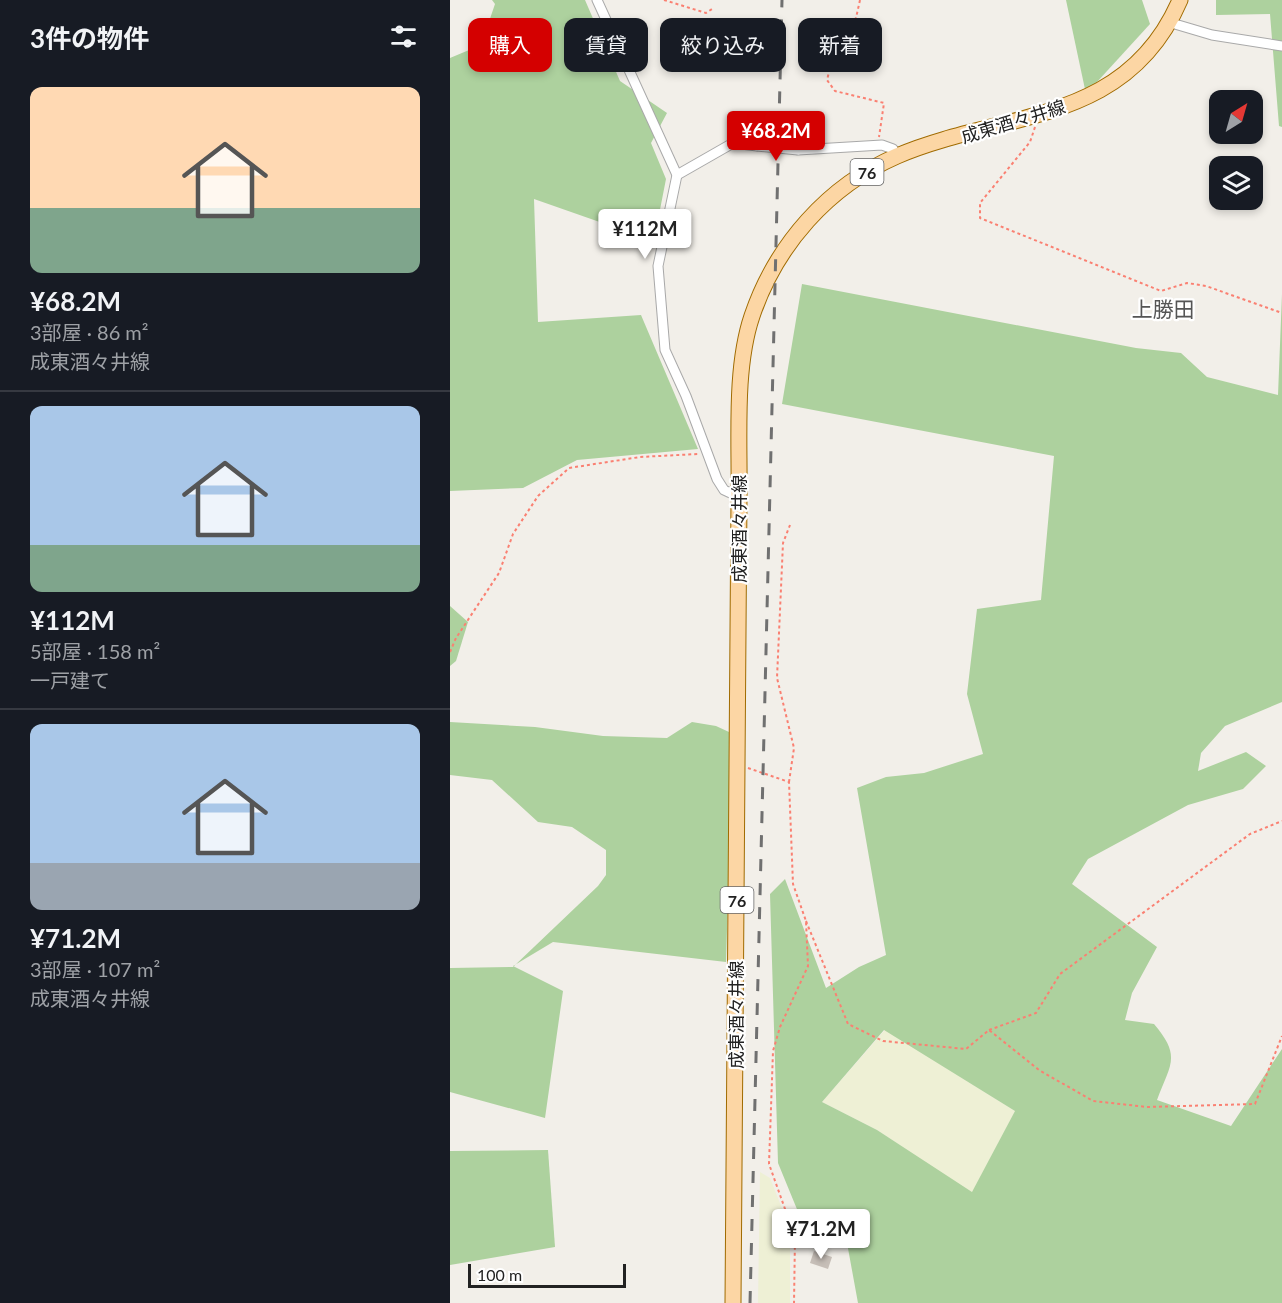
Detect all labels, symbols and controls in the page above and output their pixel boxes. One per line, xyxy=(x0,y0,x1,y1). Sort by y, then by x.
chip: 購入 xyxy=(468,18,552,72)
chip: 賃貸 xyxy=(564,18,648,72)
chip: 絞り込み xyxy=(660,18,786,72)
chip: 新着 xyxy=(798,18,882,72)
icon: filters xyxy=(387,20,420,53)
text: 3件の物件 xyxy=(30,22,149,54)
north arrow xyxy=(1209,90,1263,144)
map controls xyxy=(1209,90,1263,210)
street label: 成東酒々井線 xyxy=(958,95,1068,147)
pin: ¥68.2M xyxy=(727,111,825,162)
text: ¥68.2M xyxy=(741,118,811,142)
icon: home xyxy=(171,126,279,234)
button: layers xyxy=(1209,156,1263,210)
road number: 76 xyxy=(850,159,884,185)
pin: ¥112M xyxy=(603,209,687,260)
text: ¥112M xyxy=(612,216,678,240)
text: ¥68.2M xyxy=(30,285,121,317)
district label: 上勝田 xyxy=(1132,296,1195,321)
text: 3部屋 · 86 m² xyxy=(30,320,149,344)
text: 成東酒々井線 xyxy=(30,349,150,373)
icon: home xyxy=(171,445,279,553)
street label: 成東酒々井線 xyxy=(728,475,750,583)
text: ¥112M xyxy=(30,604,115,636)
text: 5部屋 · 158 m² xyxy=(30,639,160,663)
text: 一戸建て xyxy=(30,668,110,692)
icon: home xyxy=(171,763,279,871)
road number: 76 xyxy=(720,887,754,913)
text: ¥71.2M xyxy=(30,922,121,954)
text: 3部屋 · 107 m² xyxy=(30,957,160,981)
street label: 成東酒々井線 xyxy=(725,961,747,1069)
text: 成東酒々井線 xyxy=(30,986,150,1010)
pin: ¥71.2M xyxy=(772,1209,870,1260)
text: ¥71.2M xyxy=(786,1216,856,1240)
scale bar xyxy=(468,1261,626,1288)
text: 100 m xyxy=(477,1265,522,1284)

